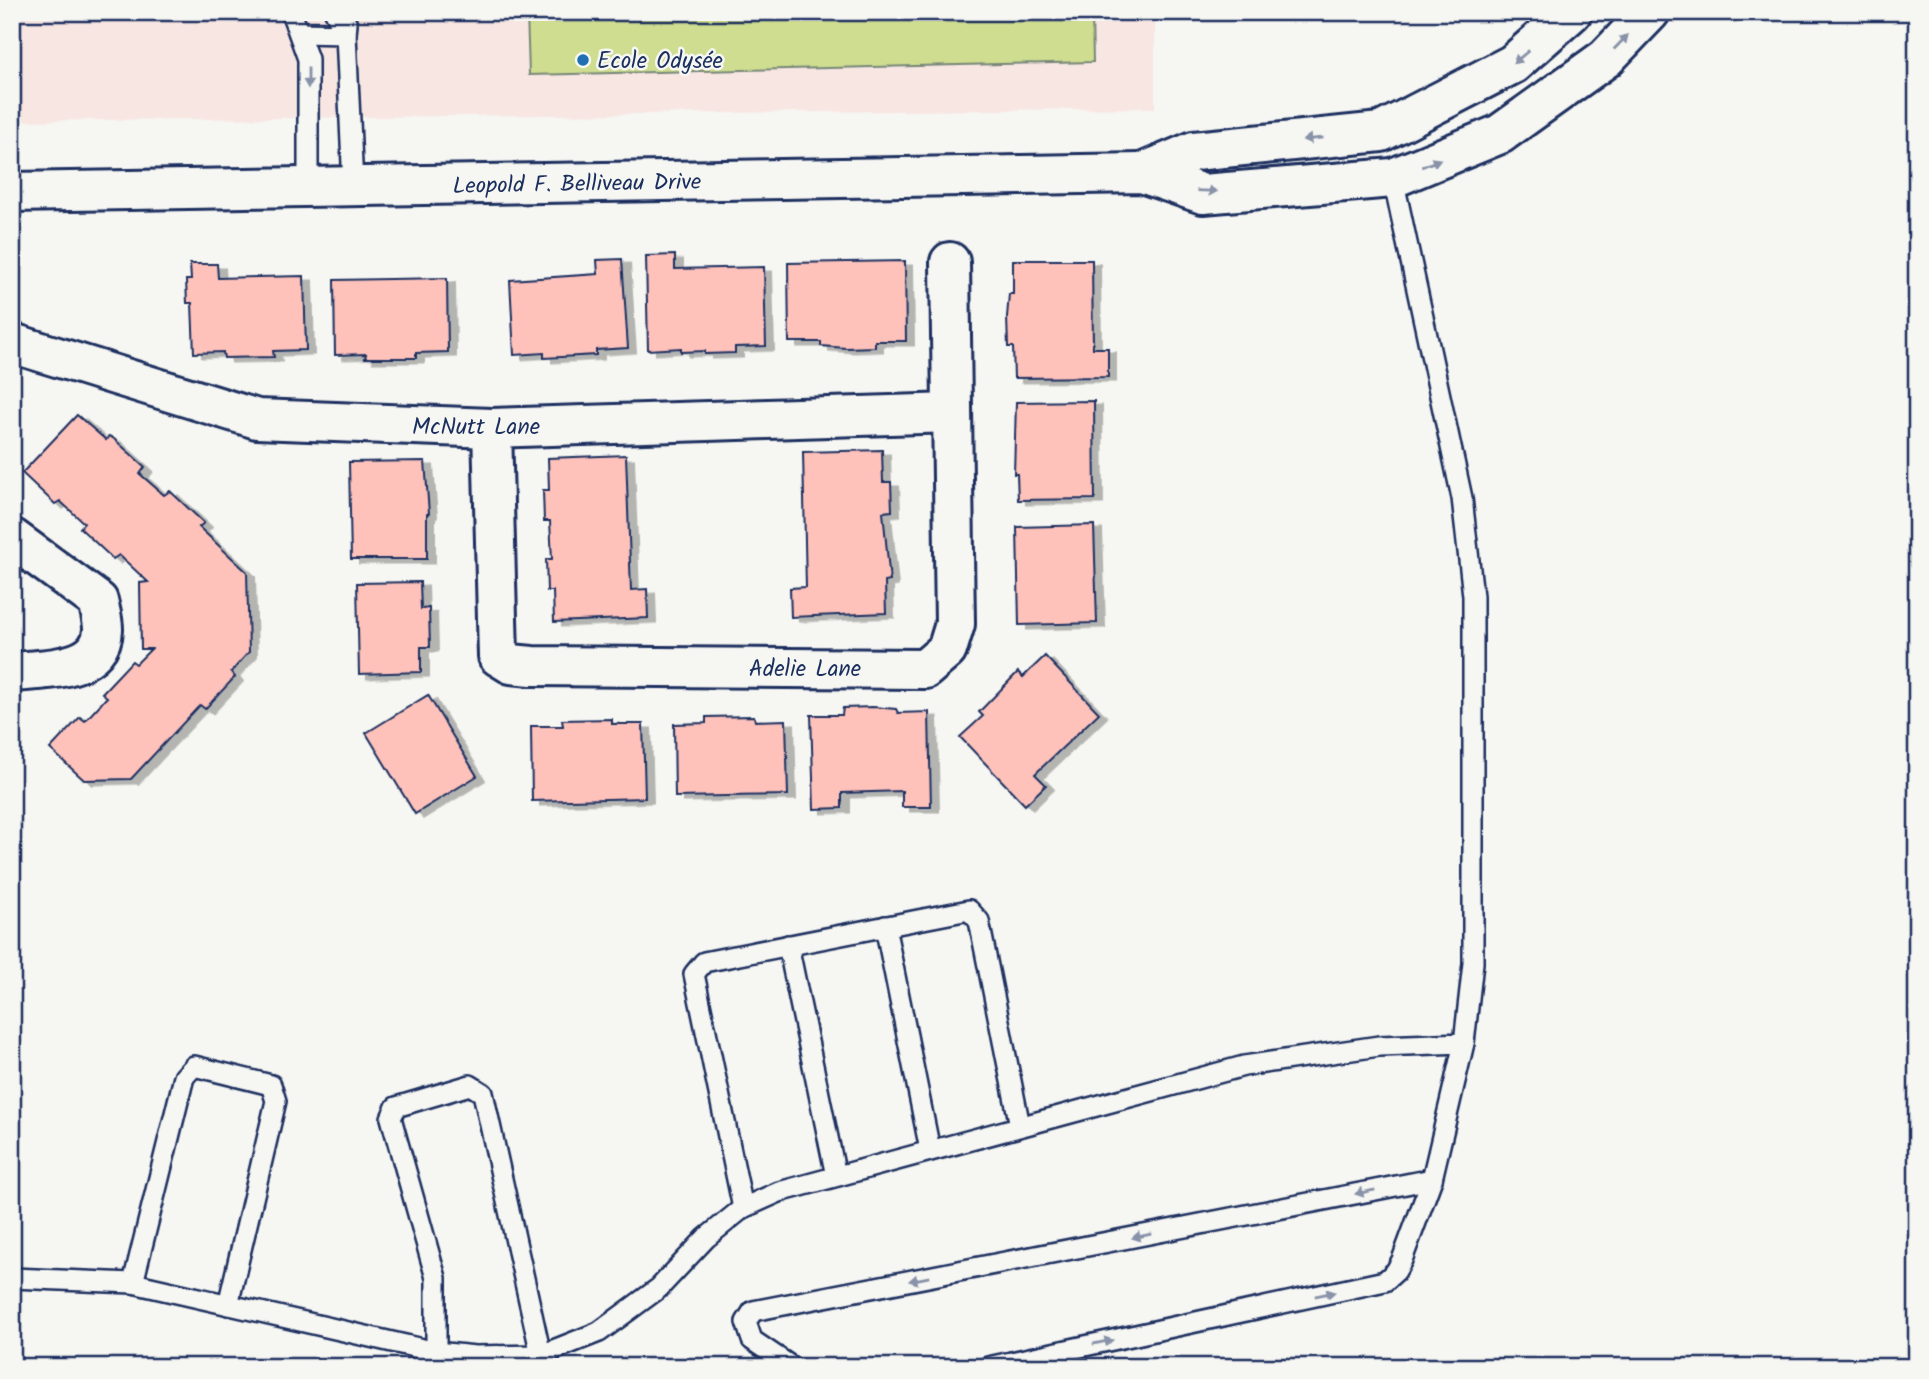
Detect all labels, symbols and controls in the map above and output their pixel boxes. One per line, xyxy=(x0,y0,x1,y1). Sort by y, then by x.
one-way arrow xyxy=(1613,34,1629,51)
place label: Ecole Odysée xyxy=(597,44,723,80)
one-way arrow xyxy=(1512,49,1530,65)
marker: Ecole Odysée xyxy=(575,52,591,68)
one-way arrow xyxy=(302,67,314,89)
one-way arrow xyxy=(1302,134,1324,145)
one-way arrow xyxy=(1421,157,1442,168)
street label: Leopold F. Belliveau Drive xyxy=(452,165,702,205)
one-way arrow xyxy=(1196,186,1218,197)
street label: McNutt Lane xyxy=(412,410,540,446)
street label: Adelie Lane xyxy=(749,652,861,688)
one-way arrow xyxy=(1354,1187,1376,1198)
one-way arrow xyxy=(1131,1230,1153,1241)
one-way arrow xyxy=(907,1274,929,1285)
one-way arrow xyxy=(1314,1288,1336,1299)
one-way arrow xyxy=(1092,1336,1114,1347)

